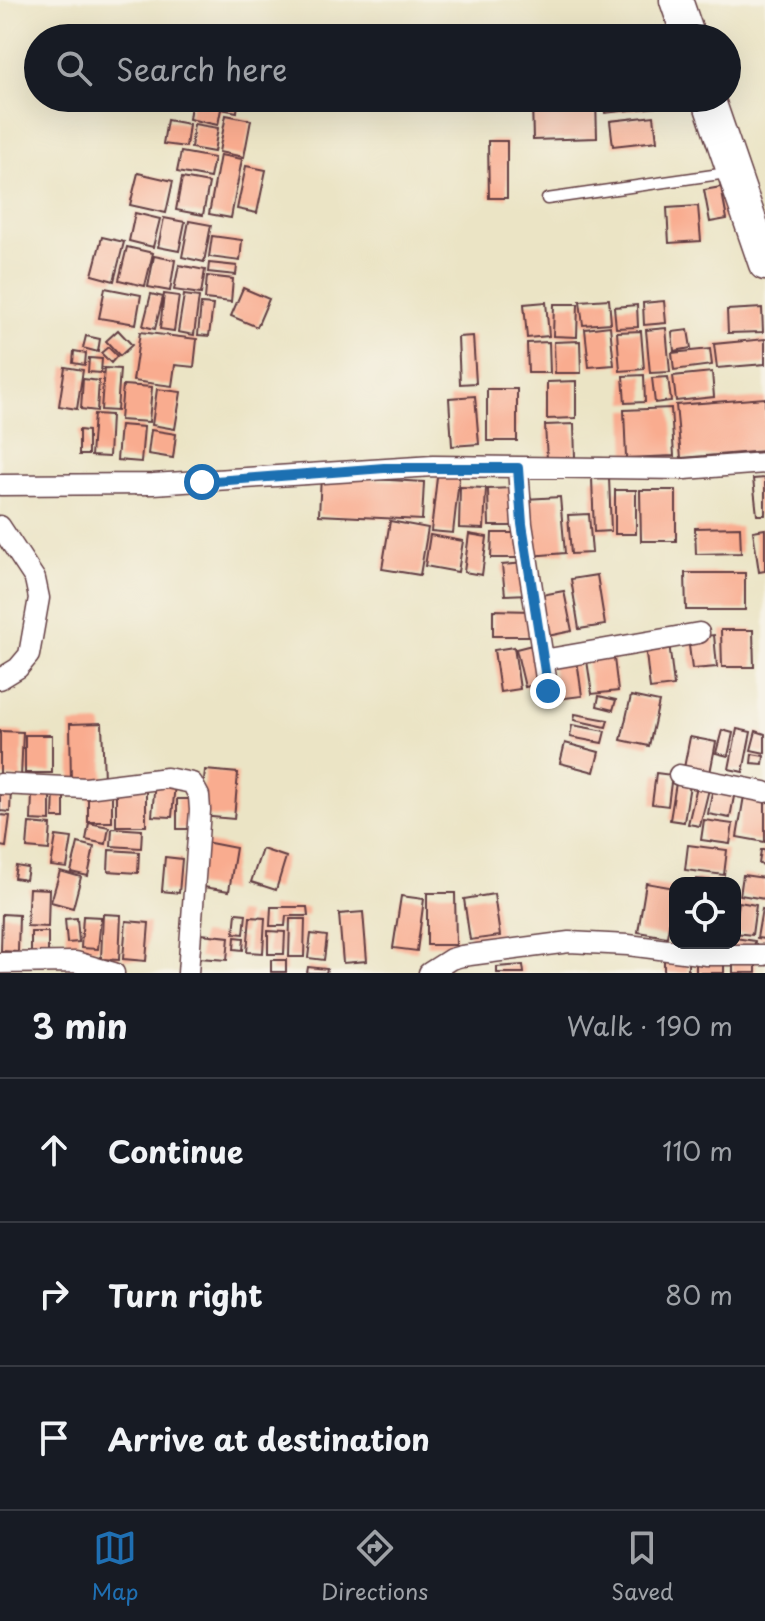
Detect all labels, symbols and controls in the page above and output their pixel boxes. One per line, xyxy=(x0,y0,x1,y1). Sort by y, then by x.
search box xyxy=(24,24,741,112)
icon: search xyxy=(52,46,96,90)
text: Search here xyxy=(116,46,288,91)
route start xyxy=(184,464,220,500)
route end xyxy=(530,673,566,709)
map controls xyxy=(669,877,741,949)
button: locate xyxy=(669,877,741,949)
text: 3 min xyxy=(32,999,128,1051)
text: Walk · 190 m xyxy=(567,1006,733,1045)
icon: ahead xyxy=(32,1128,76,1172)
text: Continue xyxy=(108,1128,243,1173)
text: 110 m xyxy=(662,1131,733,1170)
icon: right xyxy=(32,1272,76,1316)
text: Turn right xyxy=(108,1272,263,1317)
text: 80 m xyxy=(665,1275,733,1314)
icon: arrive xyxy=(32,1416,76,1460)
text: Arrive at destination xyxy=(108,1416,430,1461)
tab: Map xyxy=(91,1526,138,1607)
tab: Directions xyxy=(321,1526,428,1607)
tab: Saved xyxy=(611,1526,674,1607)

